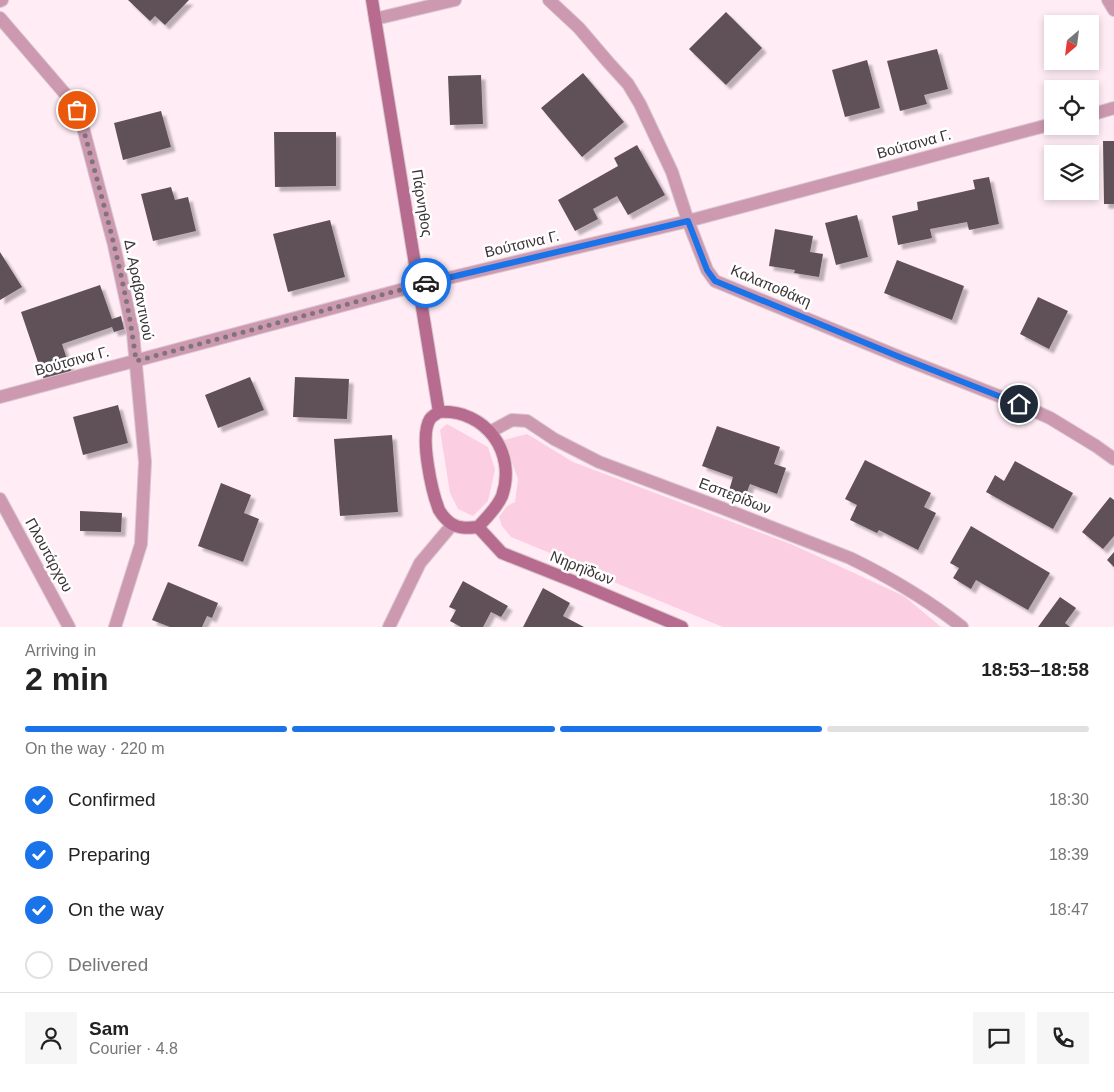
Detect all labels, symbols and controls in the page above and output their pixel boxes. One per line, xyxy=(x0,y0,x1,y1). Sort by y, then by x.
north arrow xyxy=(1044,15,1099,70)
map controls xyxy=(1044,15,1099,200)
button: locate xyxy=(1044,80,1099,135)
pin xyxy=(56,89,98,131)
icon: bag xyxy=(63,96,91,124)
street label: Βούτσινα Γ. xyxy=(875,125,953,162)
button: layers xyxy=(1044,145,1099,200)
street label: Πάρνηθος xyxy=(409,168,436,238)
street label: Βούτσινα Γ. xyxy=(483,227,561,260)
street label: Δ. Αραβαντινού xyxy=(121,238,158,342)
courier xyxy=(401,258,451,308)
street label: Καλαποθάκη xyxy=(728,261,814,310)
icon: car xyxy=(412,269,440,297)
street label: Βούτσινα Γ. xyxy=(33,342,111,379)
pin xyxy=(998,383,1040,425)
icon: home xyxy=(1005,390,1033,418)
street label: Εσπερίδων xyxy=(697,474,774,517)
street label: Πλουτάρχου xyxy=(22,515,77,595)
street label: Νηρηϊδων xyxy=(548,547,616,588)
text: Arriving in xyxy=(25,642,96,659)
text: 18:53–18:58 xyxy=(981,659,1089,680)
text: 2 min xyxy=(25,661,109,697)
text: On the way · 220 m xyxy=(25,740,165,757)
icon: check xyxy=(25,786,53,814)
text: Confirmed xyxy=(68,789,156,810)
text: 18:30 xyxy=(1049,791,1089,808)
icon: check xyxy=(25,841,53,869)
text: Preparing xyxy=(68,844,150,865)
text: 18:39 xyxy=(1049,846,1089,863)
icon: check xyxy=(25,896,53,924)
text: On the way xyxy=(68,899,164,920)
text: 18:47 xyxy=(1049,901,1089,918)
text: Delivered xyxy=(68,954,148,975)
button: person xyxy=(25,1012,77,1064)
button: chat xyxy=(973,1012,1025,1064)
button: phone xyxy=(1037,1012,1089,1064)
text: Sam xyxy=(89,1018,129,1039)
text: Courier · 4.8 xyxy=(89,1040,178,1057)

